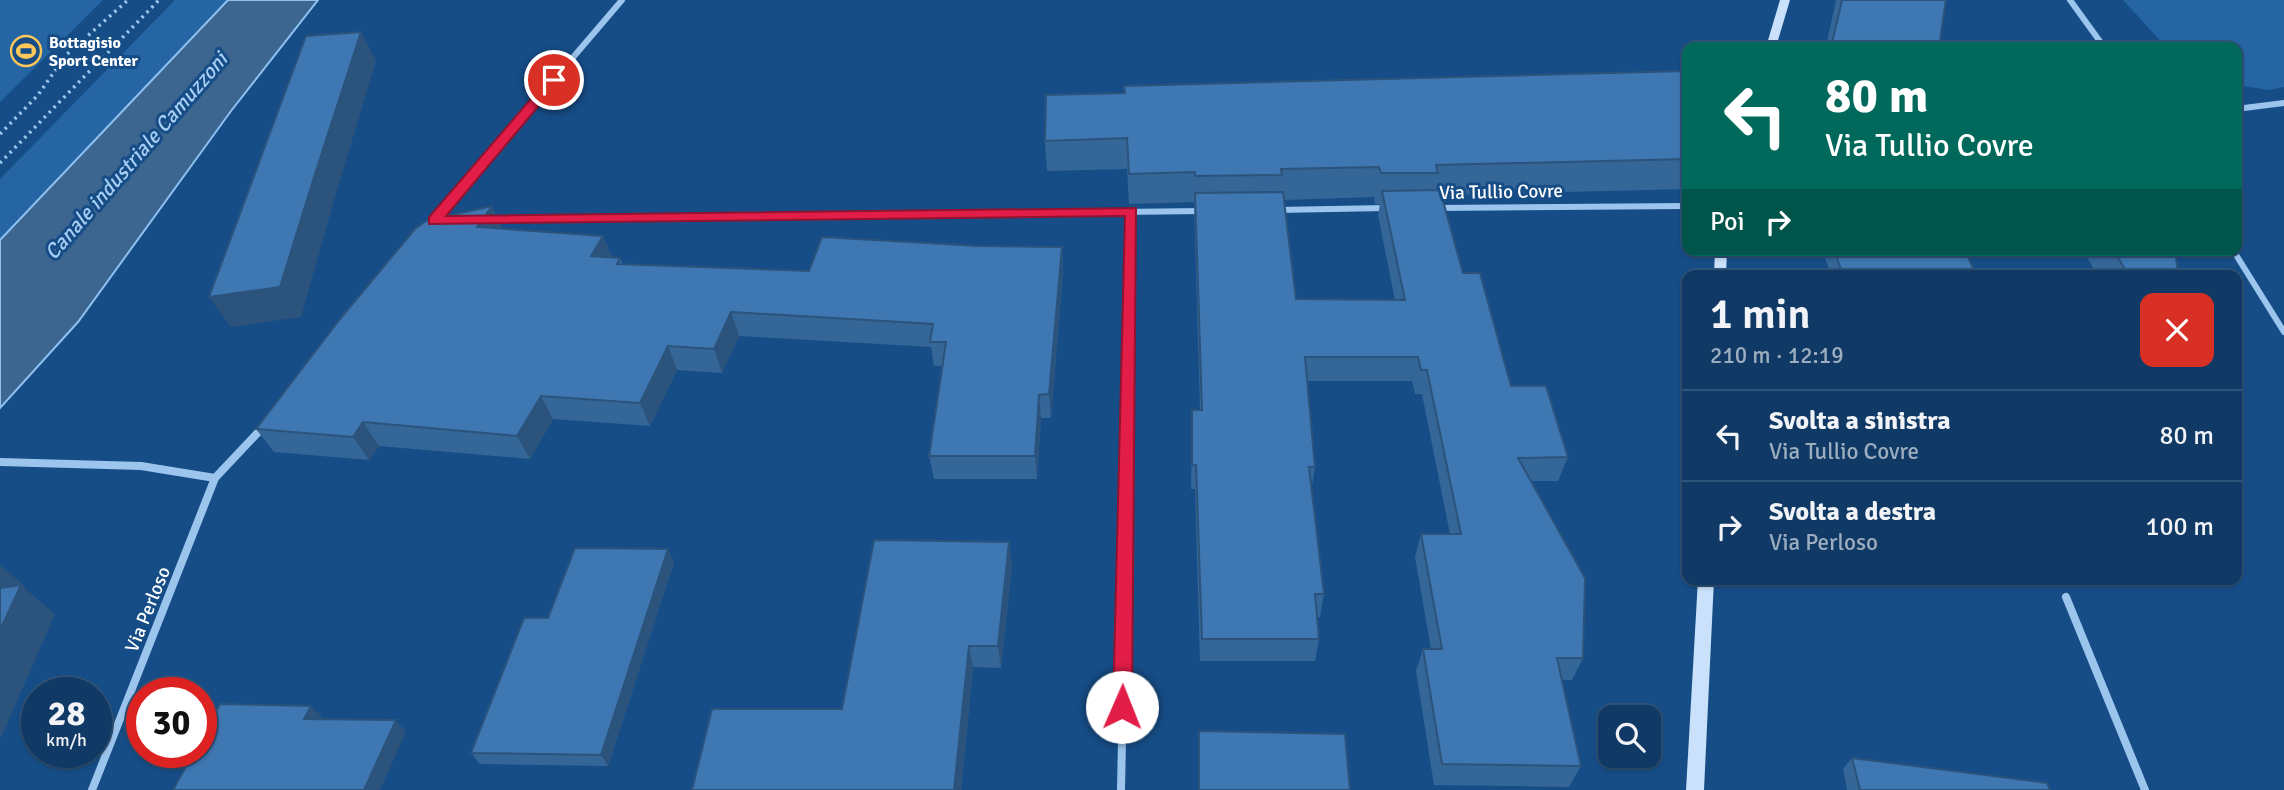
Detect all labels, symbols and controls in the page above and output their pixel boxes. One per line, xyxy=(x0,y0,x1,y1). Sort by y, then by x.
place label: Bottagisio Sport Center xyxy=(49,33,139,71)
sports icon: Bottagisio Sport Center xyxy=(9,34,43,68)
water label: Canale industriale Camuzzoni xyxy=(39,45,235,265)
pin xyxy=(524,50,584,110)
icon: arrive xyxy=(535,61,573,99)
text: 80 m xyxy=(1825,66,1928,126)
icon: left xyxy=(1710,70,1801,161)
text: Via Tullio Covre xyxy=(1825,126,2034,165)
street label: Via Tullio Covre xyxy=(1439,179,1563,205)
icon: right xyxy=(1759,203,1797,241)
text: Poi xyxy=(1710,206,1745,238)
text: 1 min xyxy=(1710,289,1811,340)
button: close xyxy=(2140,293,2214,367)
text: 210 m · 12:19 xyxy=(1710,341,1844,370)
text: Svolta a sinistra xyxy=(1769,405,1951,437)
icon: left xyxy=(1710,417,1748,455)
text: 80 m xyxy=(2159,420,2214,452)
text: Via Tullio Covre xyxy=(1769,437,1919,466)
text: Svolta a destra xyxy=(1769,496,1936,528)
icon: right xyxy=(1710,508,1748,546)
text: 100 m xyxy=(2145,511,2214,543)
text: Via Perloso xyxy=(1769,528,1878,557)
street label: Via Perloso xyxy=(120,563,176,656)
position arrow xyxy=(1085,670,1159,744)
speed limit sign: 30 xyxy=(126,677,217,768)
text: 28 xyxy=(48,692,85,735)
map controls xyxy=(1598,705,1661,768)
button: search xyxy=(1598,705,1661,768)
text: km/h xyxy=(46,729,87,751)

